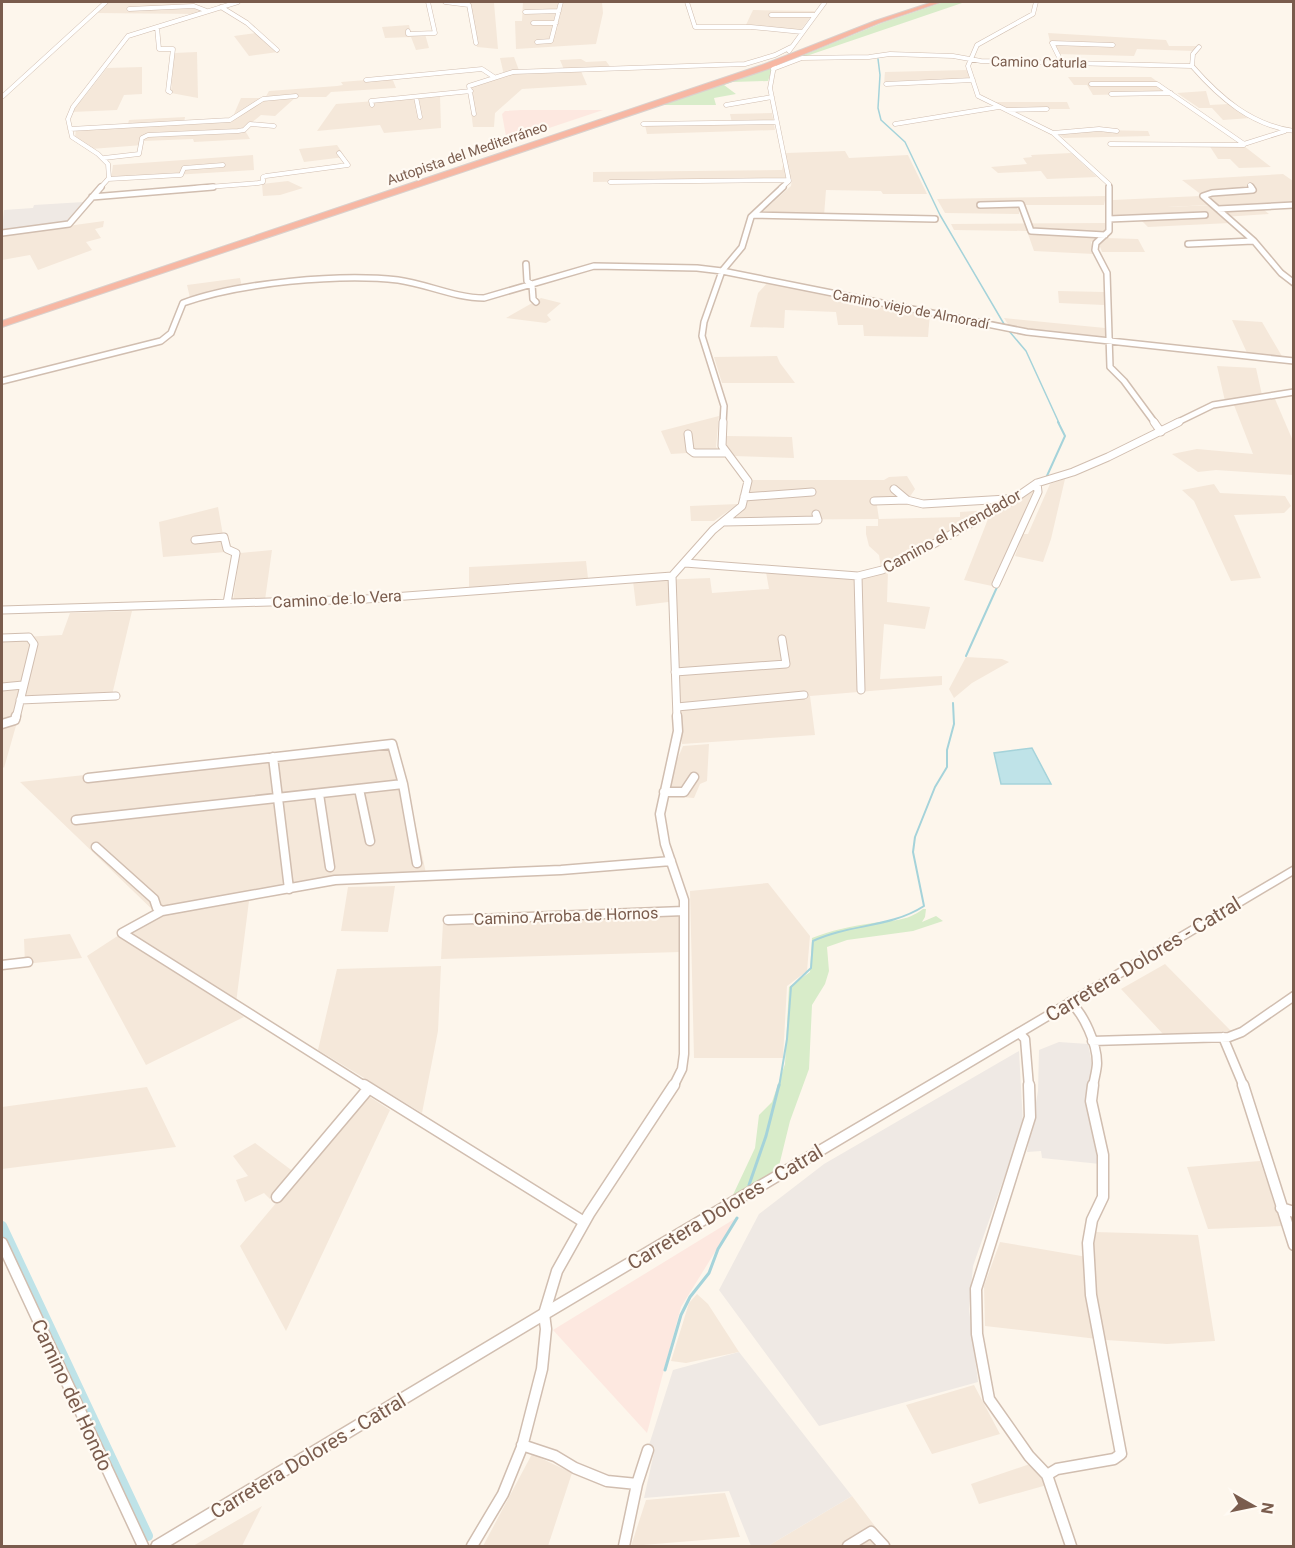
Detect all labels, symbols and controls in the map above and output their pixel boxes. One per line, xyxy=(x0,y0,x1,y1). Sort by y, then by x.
street label: Camino Caturla xyxy=(991,53,1087,71)
street label: Autopista del Mediterráneo xyxy=(385,118,549,188)
street label: Camino viejo de Almoradí xyxy=(831,286,991,332)
street label: Camino el Arrendador xyxy=(880,485,1025,577)
street label: Camino de lo Vera xyxy=(272,586,402,612)
street label: Carretera Dolores - Catral xyxy=(1041,891,1245,1027)
street label: Camino Arroba de Hornos xyxy=(473,903,659,929)
street label: Carretera Dolores - Catral xyxy=(623,1139,827,1275)
street label: Camino del Hondo xyxy=(26,1315,118,1475)
street label: Carretera Dolores - Catral xyxy=(206,1388,410,1524)
north arrow xyxy=(1223,1476,1283,1536)
text: N xyxy=(1257,1501,1278,1515)

